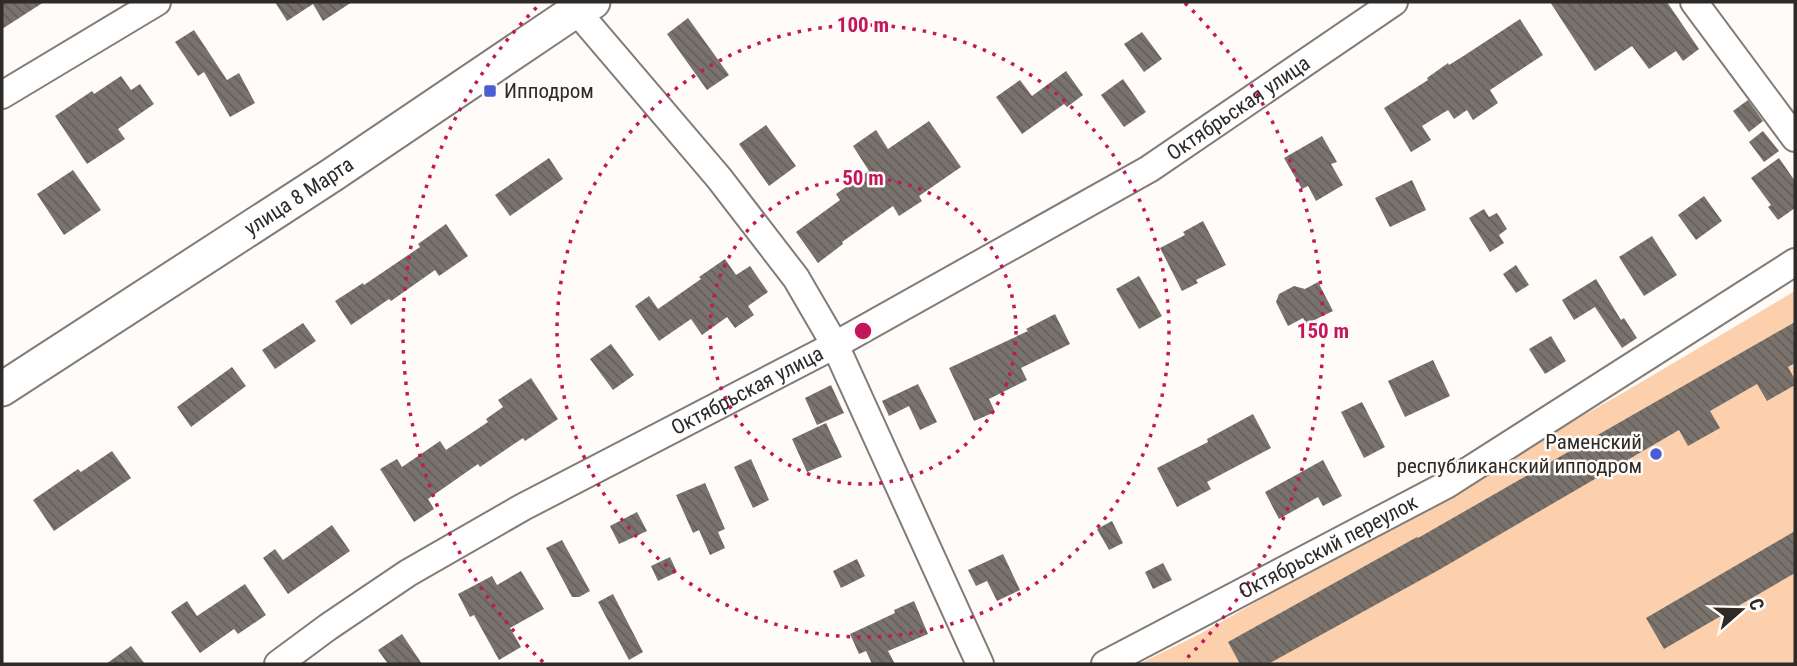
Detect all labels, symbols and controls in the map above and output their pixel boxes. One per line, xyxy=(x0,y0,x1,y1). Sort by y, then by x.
text: 100 m xyxy=(837,13,889,37)
street label: Октябрьская улица xyxy=(1162,51,1315,165)
place label: Ипподром xyxy=(504,79,594,103)
marker: Ипподром xyxy=(482,83,498,99)
street label: улица 8 Марта xyxy=(240,152,358,241)
text: 50 m xyxy=(842,166,884,190)
centre of rings xyxy=(851,319,875,343)
text: 150 m xyxy=(1297,319,1349,343)
street label: Октябрьская улица xyxy=(667,341,827,440)
place label: Раменский республиканский ипподром xyxy=(1397,430,1642,478)
marker: Раменский республиканский ипподром xyxy=(1648,446,1664,462)
street label: Октябрьский переулок xyxy=(1235,490,1422,604)
north arrow xyxy=(1706,575,1776,645)
text: С xyxy=(1744,595,1769,614)

